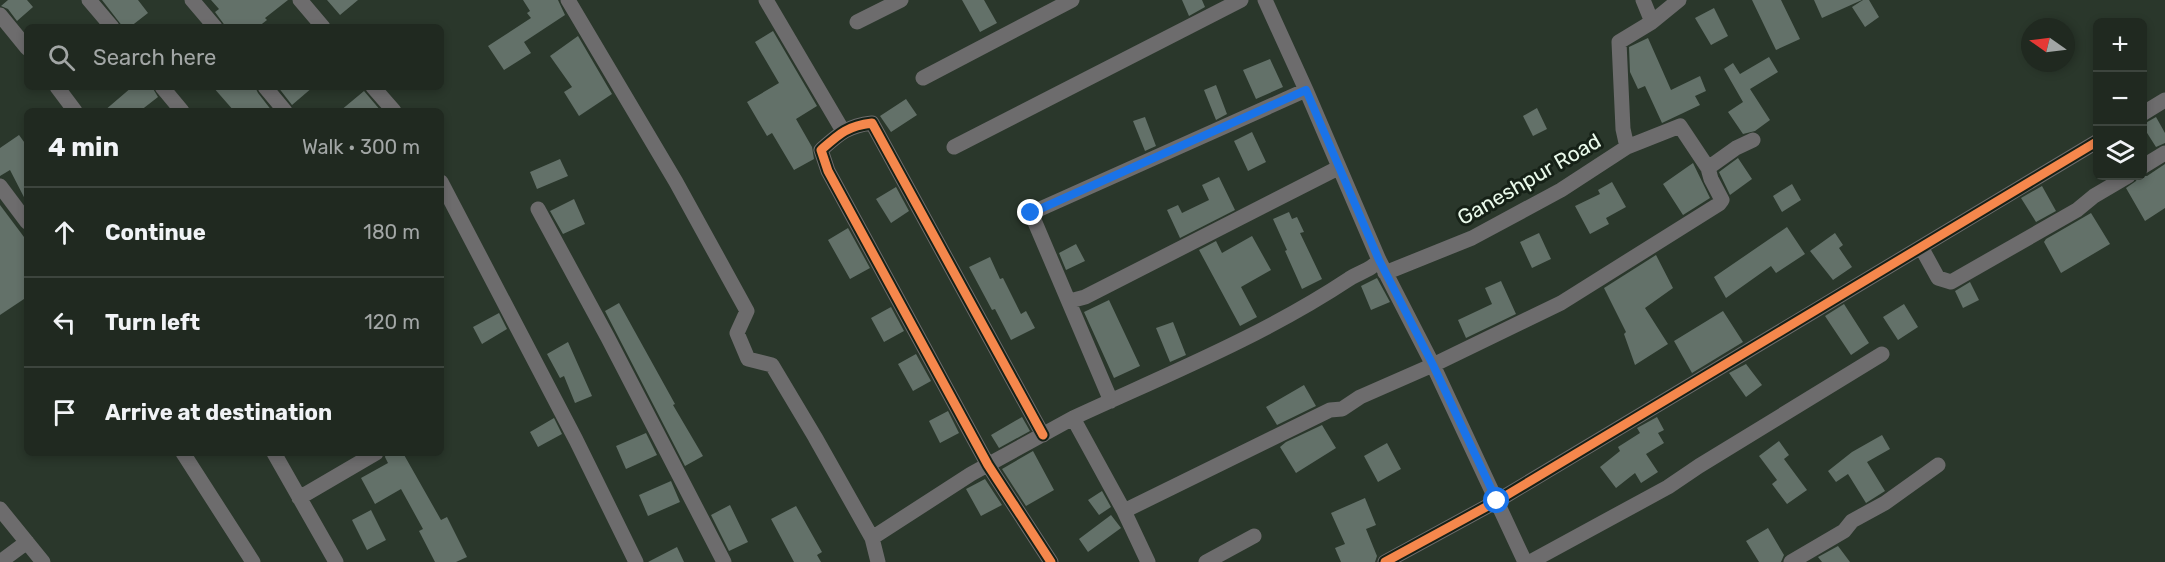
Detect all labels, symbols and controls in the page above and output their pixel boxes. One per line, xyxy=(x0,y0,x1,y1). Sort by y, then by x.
north arrow xyxy=(2021,18,2075,72)
map controls xyxy=(2093,18,2147,180)
button: + xyxy=(2093,18,2147,72)
search box xyxy=(24,24,444,90)
icon: search xyxy=(45,41,78,74)
text: Search here xyxy=(93,44,216,71)
button: − xyxy=(2093,72,2147,126)
button: layers xyxy=(2093,126,2147,180)
street label: Ganeshpur Road xyxy=(1453,128,1605,230)
text: 4 min xyxy=(48,132,119,163)
text: Walk · 300 m xyxy=(302,135,420,159)
route end xyxy=(1017,199,1043,225)
icon: ahead xyxy=(48,216,81,249)
text: Continue xyxy=(105,219,206,246)
text: 180 m xyxy=(363,220,420,244)
icon: left xyxy=(48,306,81,339)
text: Turn left xyxy=(105,309,200,336)
text: 120 m xyxy=(364,310,420,334)
icon: arrive xyxy=(48,396,81,429)
text: Arrive at destination xyxy=(105,399,332,426)
route start xyxy=(1483,487,1509,513)

